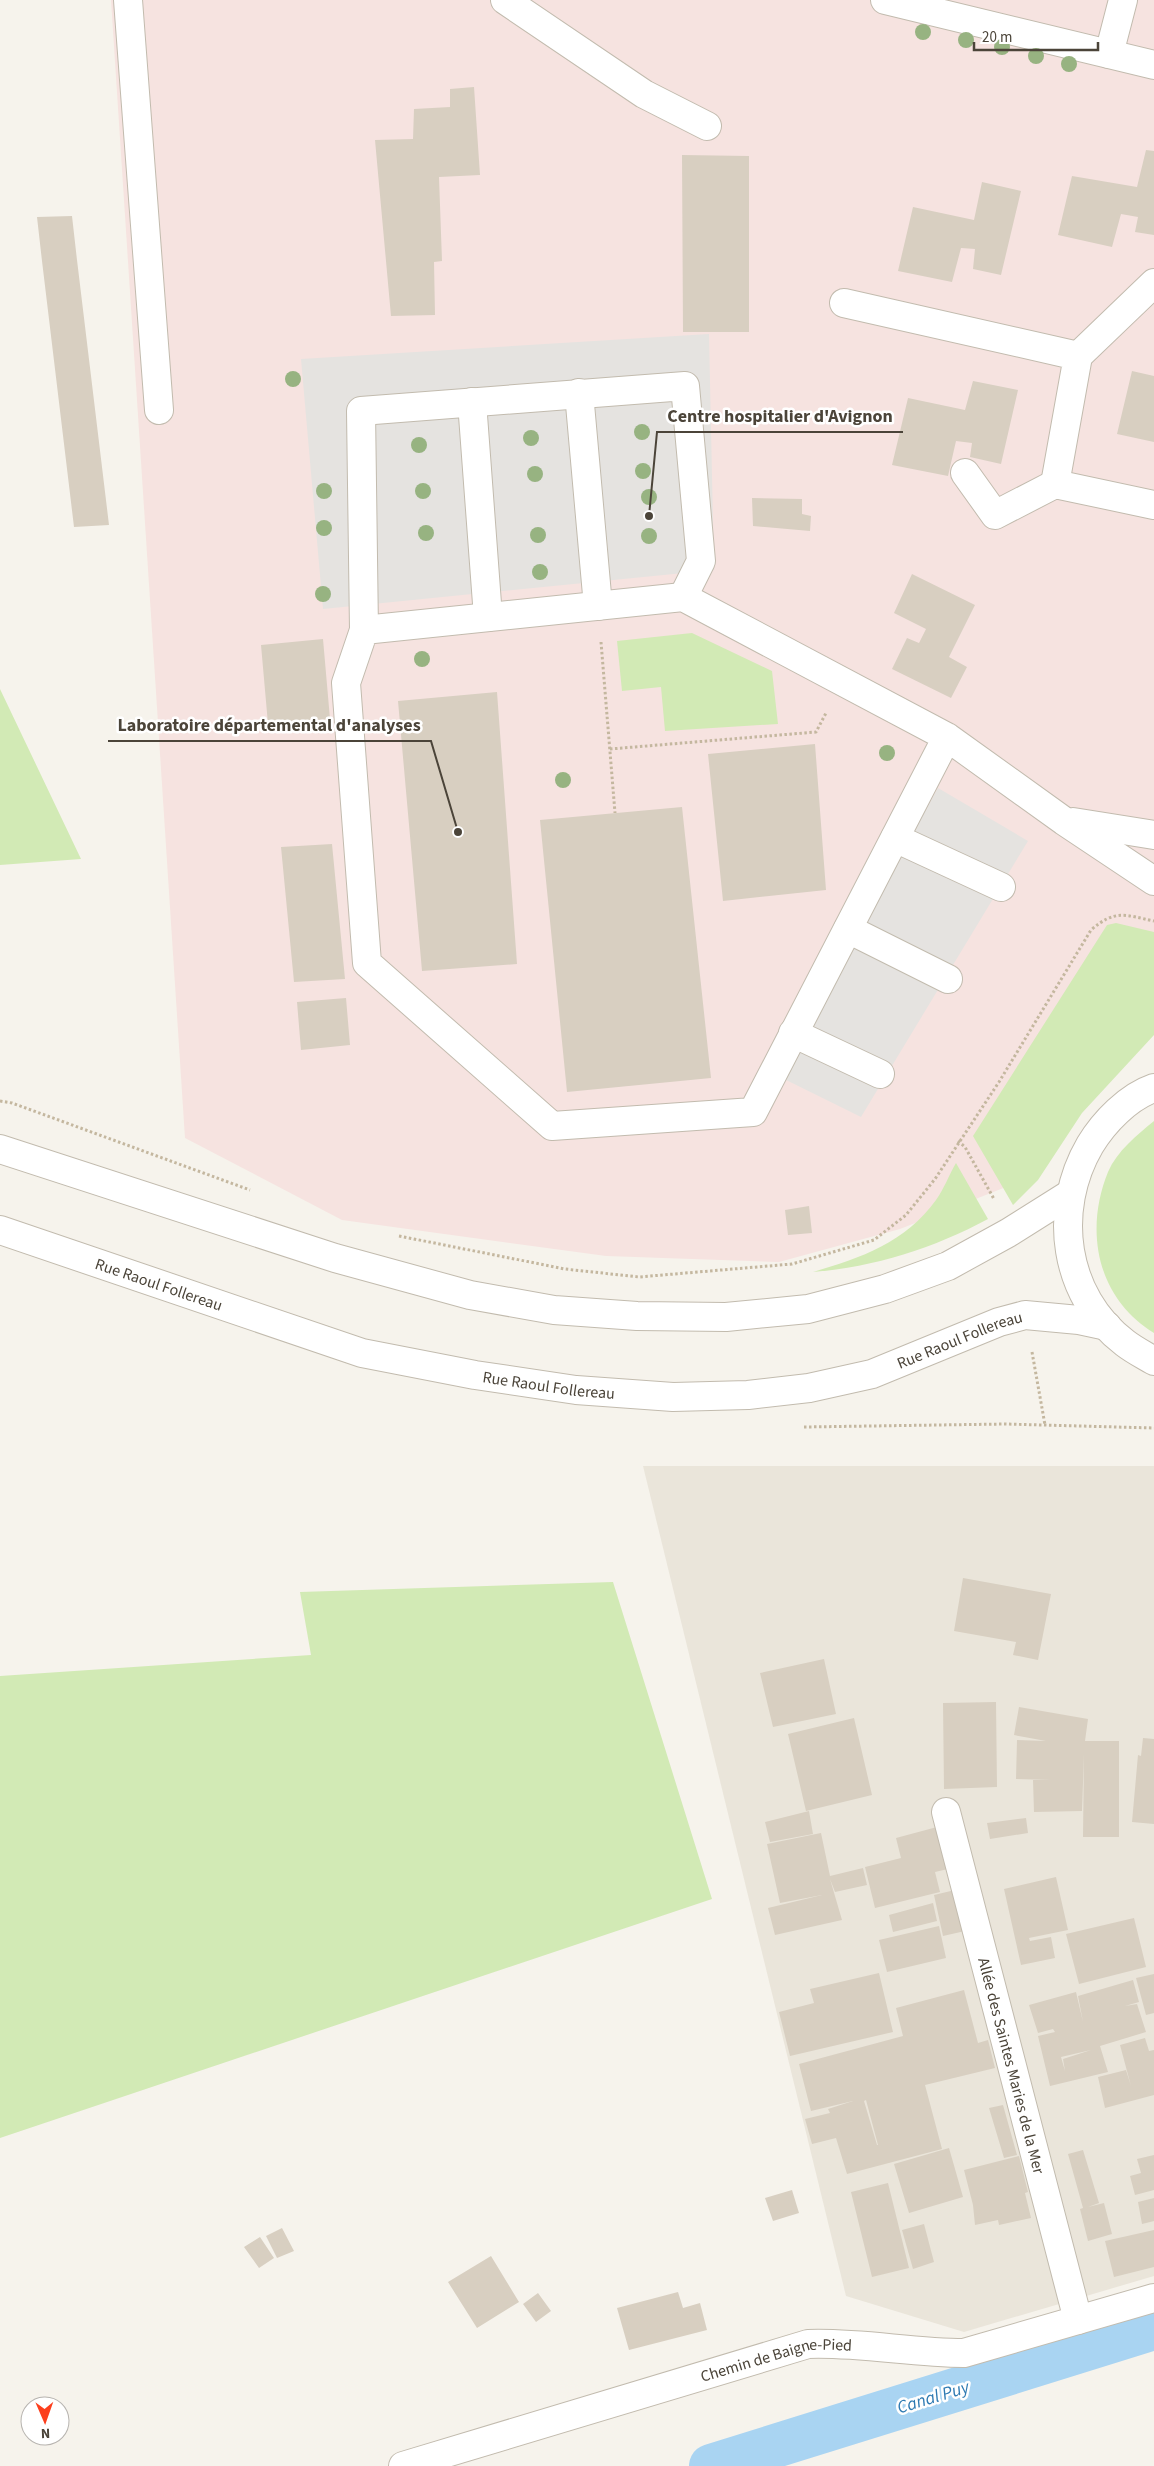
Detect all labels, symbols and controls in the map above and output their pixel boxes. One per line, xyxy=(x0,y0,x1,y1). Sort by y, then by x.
scale bar xyxy=(974,20,1098,52)
text: 20 m xyxy=(982,27,1012,48)
callout: Centre hospitalier d'Avignon xyxy=(657,399,903,432)
text: Centre hospitalier d'Avignon xyxy=(667,404,893,429)
callout: Laboratoire départemental d'analyses xyxy=(108,708,431,741)
text: Laboratoire départemental d'analyses xyxy=(117,713,421,738)
street label: Rue Raoul Follereau xyxy=(92,1253,225,1317)
street label: Rue Raoul Follereau xyxy=(894,1306,1025,1375)
street label: Rue Raoul Follereau xyxy=(481,1366,616,1405)
street label: Allée des Saintes Maries de la Mer xyxy=(972,1955,1050,2177)
street label: Chemin de Baigne-Pied xyxy=(698,2334,853,2388)
water label: Canal Puy xyxy=(894,2374,973,2420)
north arrow xyxy=(20,2396,70,2446)
text: N xyxy=(40,2423,50,2443)

